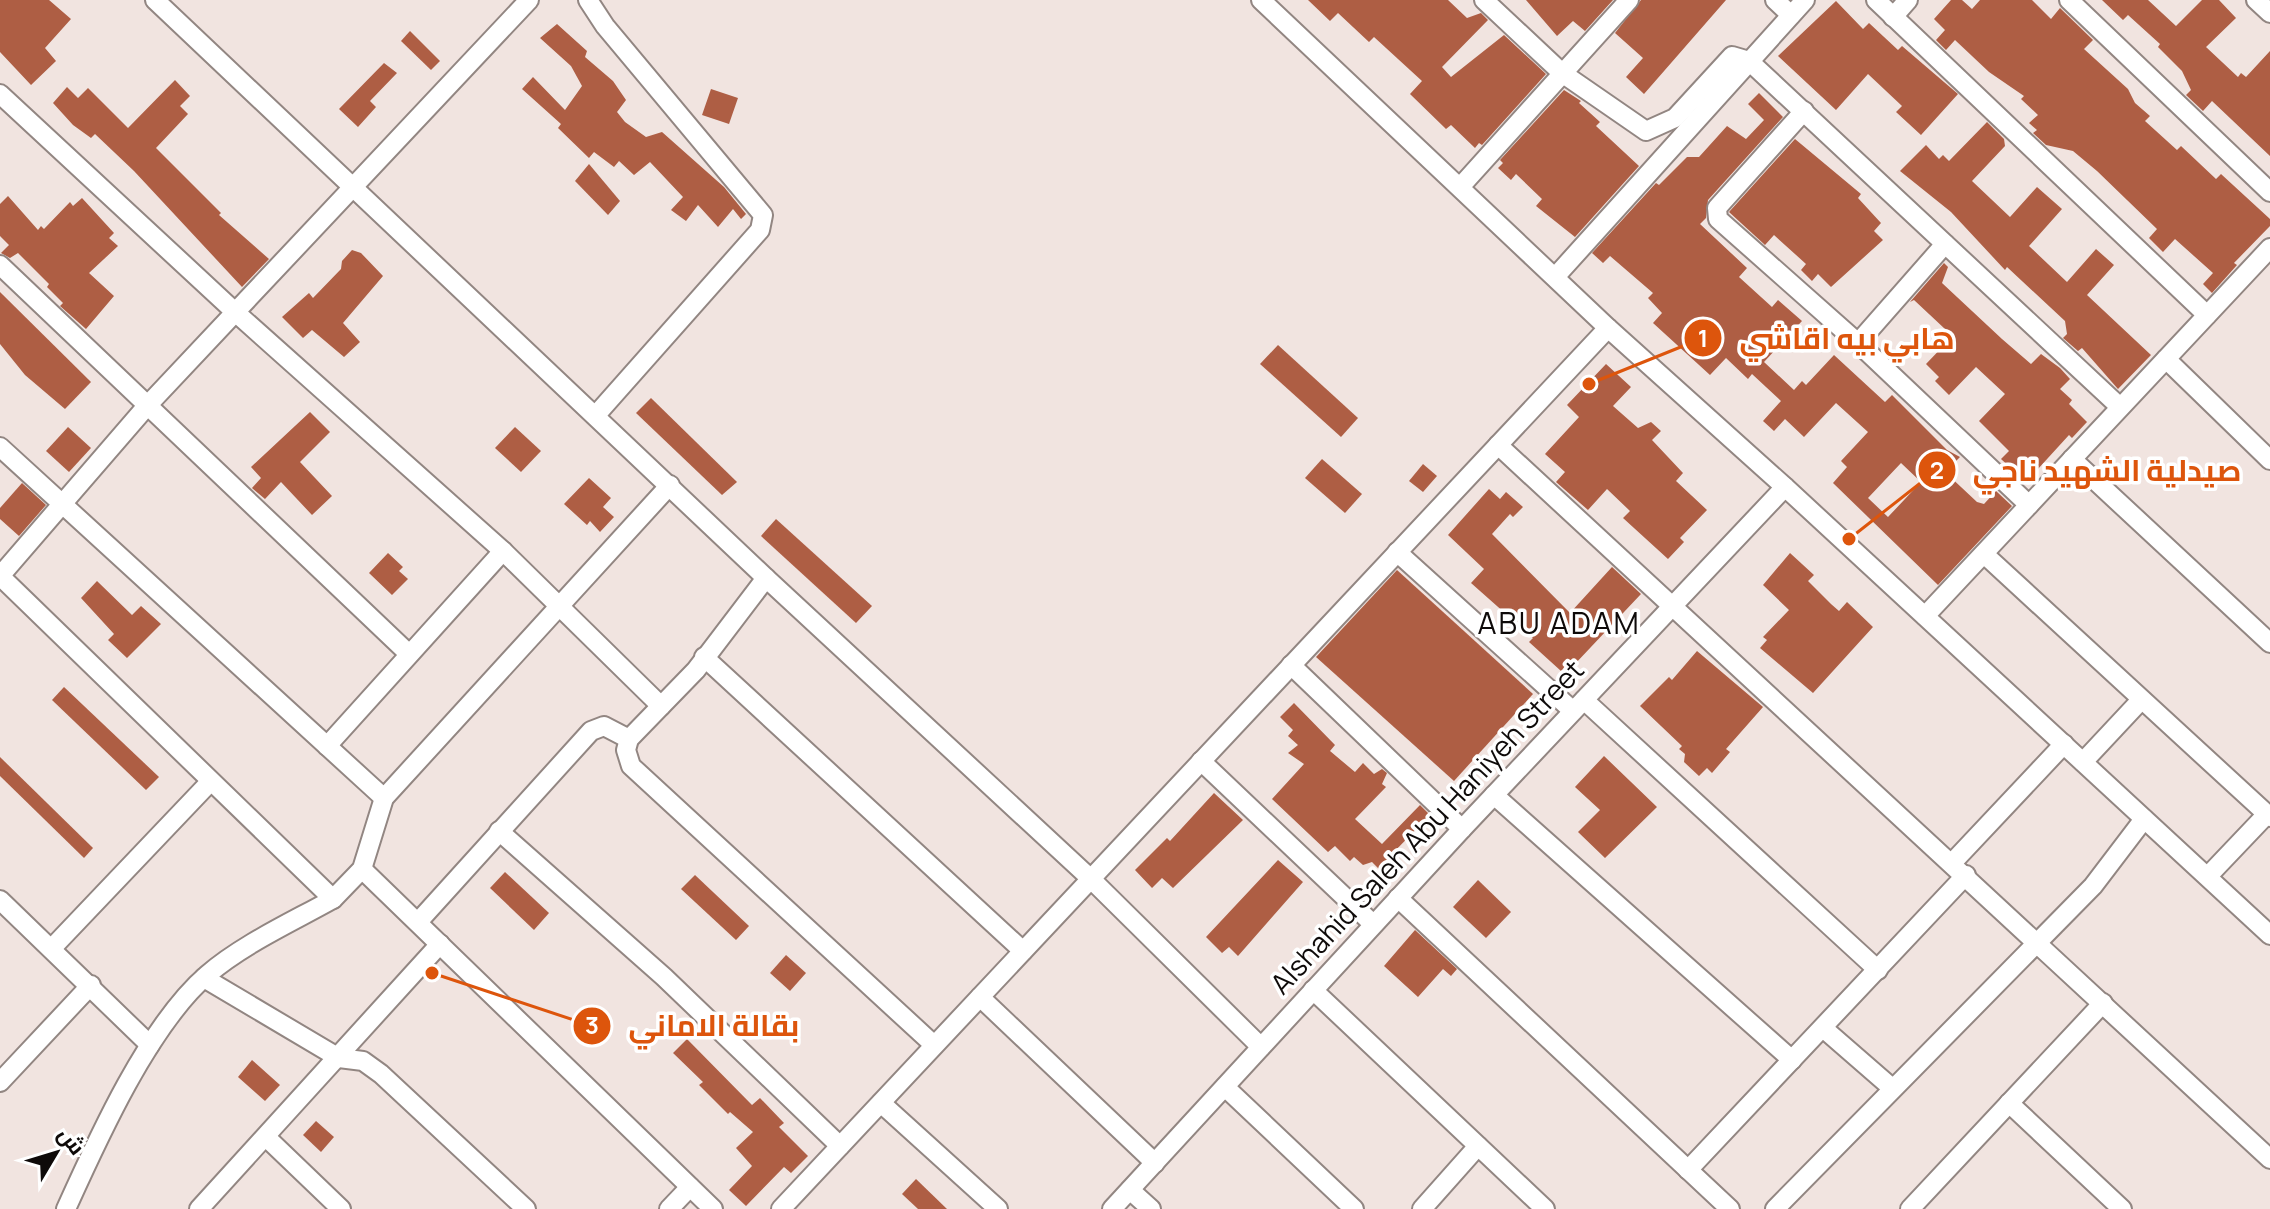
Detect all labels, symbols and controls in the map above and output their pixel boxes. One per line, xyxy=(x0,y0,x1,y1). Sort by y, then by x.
callout: هابي بيه اقاشي xyxy=(1683,311,1970,365)
text: هابي بيه اقاشي xyxy=(1739,317,1955,363)
text: 1 xyxy=(1698,321,1708,354)
callout: صيدلية الشهيد ناجي xyxy=(1917,443,2258,497)
text: صيدلية الشهيد ناجي xyxy=(1973,449,2241,495)
text: 2 xyxy=(1930,453,1944,486)
district label: ABU ADAM xyxy=(1477,602,1641,643)
street label: Alshahid Saleh Abu Haniyeh Street xyxy=(1261,651,1592,1002)
callout: بقالة الاماني xyxy=(572,999,815,1053)
text: بقالة الاماني xyxy=(629,1004,799,1050)
text: 3 xyxy=(585,1008,599,1041)
north arrow xyxy=(16,1113,96,1193)
text: ش xyxy=(51,1120,92,1161)

